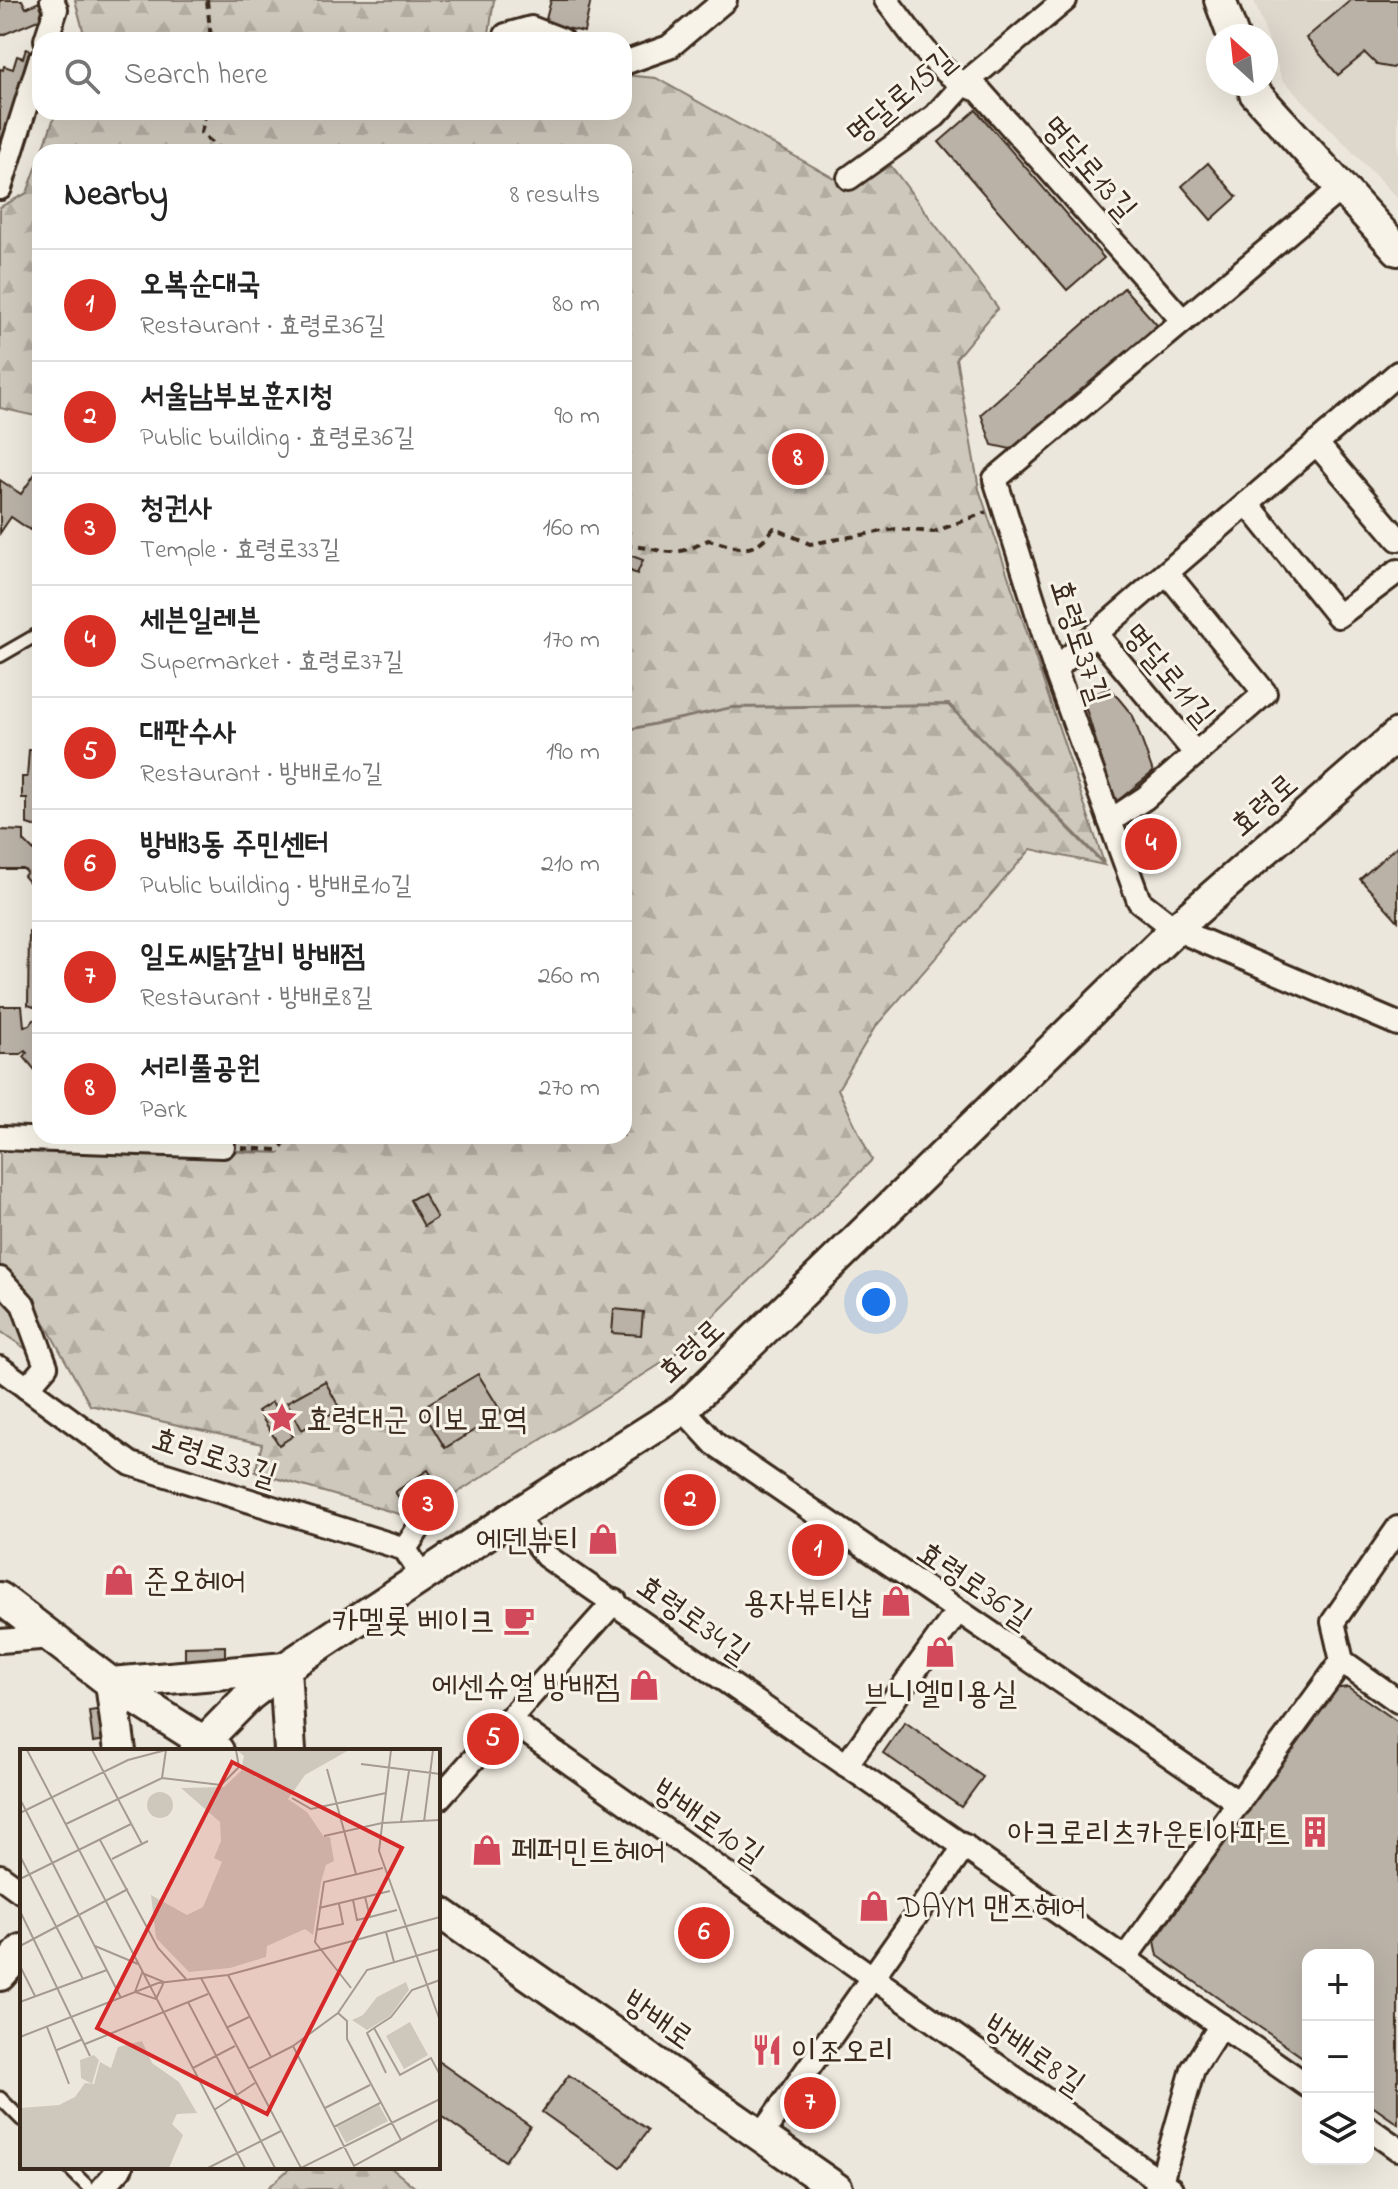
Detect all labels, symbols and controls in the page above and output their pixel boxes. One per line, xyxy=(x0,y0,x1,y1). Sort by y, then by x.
north arrow xyxy=(1206,24,1278,96)
search box xyxy=(32,32,632,120)
street label: 명달로15길 xyxy=(837,37,968,158)
icon: search xyxy=(60,54,104,98)
text: Search here xyxy=(124,54,268,98)
street label: 명달로13길 xyxy=(1028,106,1147,232)
text: Nearby xyxy=(64,171,168,221)
text: 8 results xyxy=(510,177,600,215)
text: 오복순대국 xyxy=(140,264,261,308)
text: 1 xyxy=(86,286,94,324)
text: 80 m xyxy=(552,286,600,324)
text: Restaurant · 효령로36길 xyxy=(140,308,385,346)
text: 서울남부보훈지청 xyxy=(140,376,333,420)
text: 2 xyxy=(84,398,96,436)
text: 90 m xyxy=(554,398,600,436)
text: Public building · 효령로36길 xyxy=(140,420,414,458)
pin: 8 xyxy=(772,429,824,489)
text: 청권사 xyxy=(140,488,212,532)
text: 3 xyxy=(85,510,95,548)
text: 160 m xyxy=(542,510,600,548)
text: Temple · 효령로33길 xyxy=(140,532,340,570)
street label: 효령로37길 xyxy=(1035,573,1120,711)
text: 세븐일레븐 xyxy=(140,600,261,644)
street label: 명달로11길 xyxy=(1110,614,1225,739)
text: 4 xyxy=(85,622,95,660)
text: 170 m xyxy=(543,622,600,660)
text: Supermarket · 효령로37길 xyxy=(140,644,403,682)
text: 대판수사 xyxy=(140,712,237,756)
text: 5 xyxy=(83,734,97,772)
text: 190 m xyxy=(546,734,600,772)
text: Restaurant · 방배로10길 xyxy=(140,756,382,794)
street label: 효령로 xyxy=(1221,764,1310,850)
pin: 4 xyxy=(1125,814,1177,874)
text: 방배3동 주민센터 xyxy=(140,824,329,868)
text: 6 xyxy=(84,846,96,884)
text: 210 m xyxy=(541,846,600,884)
text: Public building · 방배로10길 xyxy=(140,868,411,906)
text: 일도씨닭갈비 방배점 xyxy=(140,936,365,980)
text: 7 xyxy=(85,958,95,996)
text: 260 m xyxy=(538,958,600,996)
text: Restaurant · 방배로8길 xyxy=(140,980,372,1018)
text: 서리풀공원 xyxy=(140,1048,261,1092)
text: 8 xyxy=(85,1070,95,1108)
text: 270 m xyxy=(538,1070,600,1108)
text: Park xyxy=(140,1092,187,1130)
your location xyxy=(856,1282,896,1322)
street label: 효령로 xyxy=(648,1309,737,1396)
place label: 효령대군 이보 묘역 xyxy=(306,1398,528,1445)
place icon: 효령대군 이보 묘역 xyxy=(265,1401,299,1435)
street label: 효령로33길 xyxy=(145,1417,283,1502)
pin: 2 xyxy=(664,1470,716,1530)
pin: 3 xyxy=(402,1475,454,1535)
place label: 에덴뷰티 xyxy=(476,1519,579,1566)
pin: 1 xyxy=(792,1520,844,1580)
shop icon: 에덴뷰티 xyxy=(586,1522,620,1556)
street label: 효령로36길 xyxy=(906,1531,1040,1643)
place label: 준오헤어 xyxy=(143,1560,246,1607)
shop icon: 준오헤어 xyxy=(102,1563,136,1597)
street label: 효령로34길 xyxy=(626,1565,758,1677)
place label: 용자뷰티샵 xyxy=(743,1581,872,1628)
shop icon: 용자뷰티샵 xyxy=(879,1584,913,1618)
place label: 카멜롯 베이크 xyxy=(332,1600,495,1647)
cafe icon: 카멜롯 베이크 xyxy=(502,1603,536,1637)
shop icon: 브니엘미용실 xyxy=(923,1635,957,1669)
place label: 에센슈얼 방배점 xyxy=(432,1665,620,1712)
shop icon: 에센슈얼 방배점 xyxy=(627,1668,661,1702)
place label: 브니엘미용실 xyxy=(863,1672,1017,1719)
pin: 5 xyxy=(467,1709,519,1769)
inset map xyxy=(20,1749,440,2169)
street label: 방배로10길 xyxy=(641,1769,772,1881)
place label: 아크로리츠카운티아파트 xyxy=(1008,1812,1291,1859)
building icon: 아크로리츠카운티아파트 xyxy=(1298,1815,1332,1849)
place label: 페퍼민트헤어 xyxy=(511,1830,666,1877)
shop icon: 페퍼민트헤어 xyxy=(470,1833,504,1867)
place label: DAYM 맨즈헤어 xyxy=(897,1886,1086,1933)
shop icon: DAYM 맨즈헤어 xyxy=(857,1889,891,1923)
pin: 6 xyxy=(678,1903,730,1963)
map controls xyxy=(1302,1949,1374,2165)
button: + xyxy=(1302,1949,1374,2021)
street label: 방배로 xyxy=(612,1980,702,2063)
street label: 방배로8길 xyxy=(972,2005,1094,2109)
button: − xyxy=(1302,2021,1374,2093)
place label: 이조오리 xyxy=(791,2030,894,2077)
restaurant icon: 이조오리 xyxy=(750,2033,784,2067)
pin: 7 xyxy=(784,2073,836,2133)
button: layers xyxy=(1302,2093,1374,2165)

